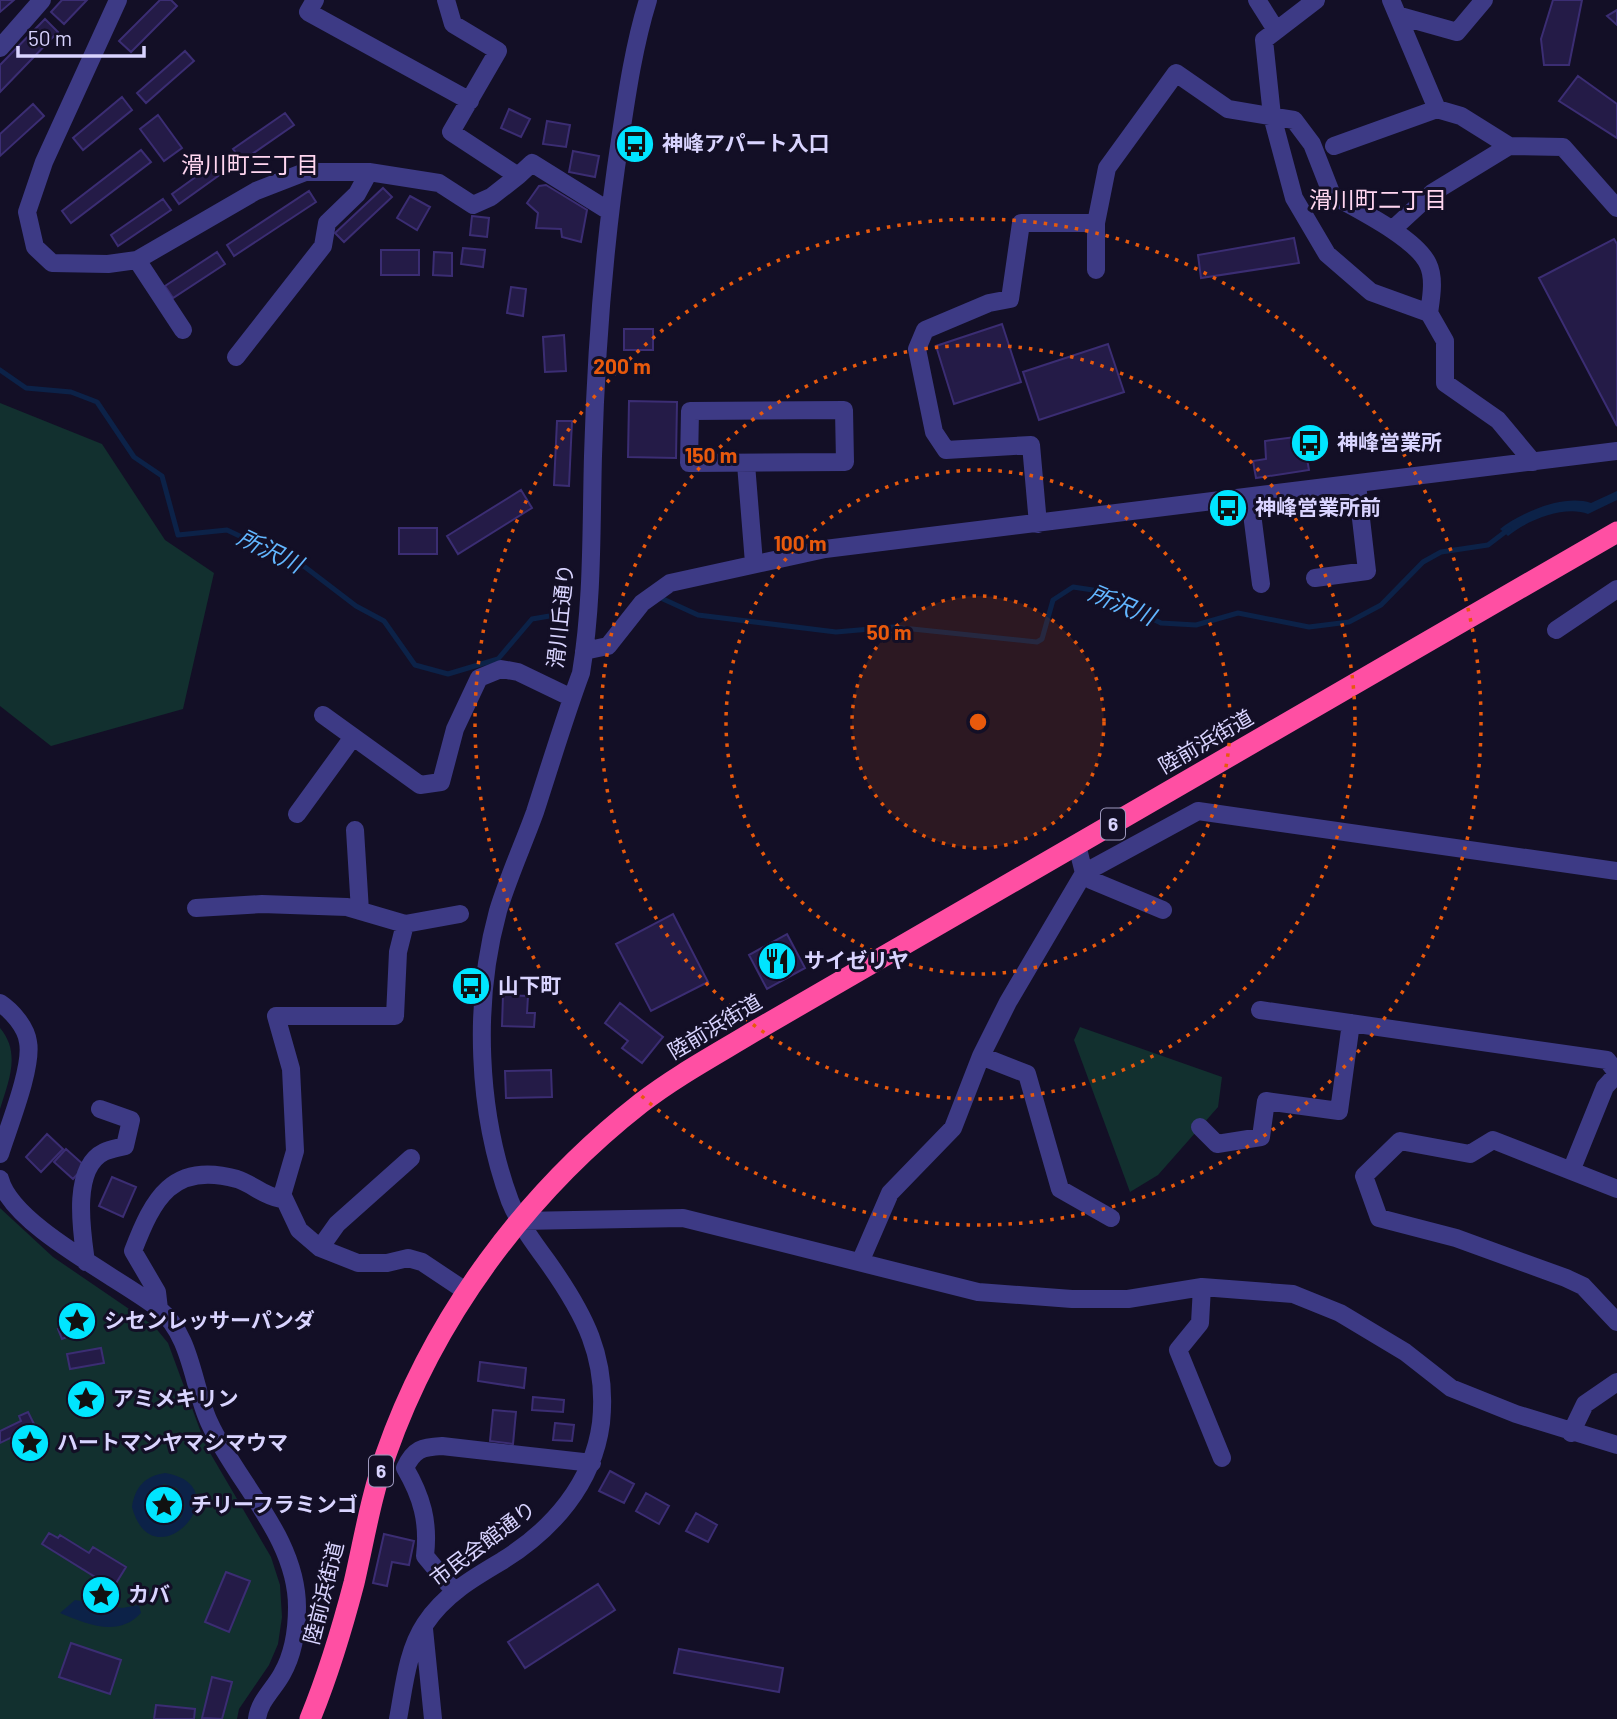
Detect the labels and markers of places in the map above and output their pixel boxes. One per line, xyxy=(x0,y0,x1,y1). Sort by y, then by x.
bus stop icon: 神峰アパート入口 xyxy=(614,123,656,165)
place label: 神峰アパート入口 xyxy=(662,130,830,155)
bus stop icon: 神峰営業所 xyxy=(1289,422,1331,464)
place label: 神峰営業所 xyxy=(1337,429,1442,454)
bus stop icon: 神峰営業所前 xyxy=(1207,487,1249,529)
place label: 神峰営業所前 xyxy=(1255,494,1381,519)
centre of rings xyxy=(966,710,990,734)
restaurant icon: サイゼリヤ xyxy=(756,940,798,982)
place label: サイゼリヤ xyxy=(804,947,909,972)
bus stop icon: 山下町 xyxy=(450,965,492,1007)
place label: 山下町 xyxy=(498,972,561,997)
place icon: シセンレッサーパンダ xyxy=(56,1300,98,1342)
place label: シセンレッサーパンダ xyxy=(104,1307,315,1332)
place icon: アミメキリン xyxy=(65,1378,107,1420)
place label: アミメキリン xyxy=(113,1385,239,1410)
place icon: ハートマンヤマシマウマ xyxy=(9,1422,51,1464)
place label: ハートマンヤマシマウマ xyxy=(57,1429,288,1454)
place icon: チリーフラミンゴ xyxy=(143,1484,185,1526)
place label: チリーフラミンゴ xyxy=(191,1491,358,1516)
place icon: カバ xyxy=(80,1574,122,1616)
place label: カバ xyxy=(128,1581,170,1606)

